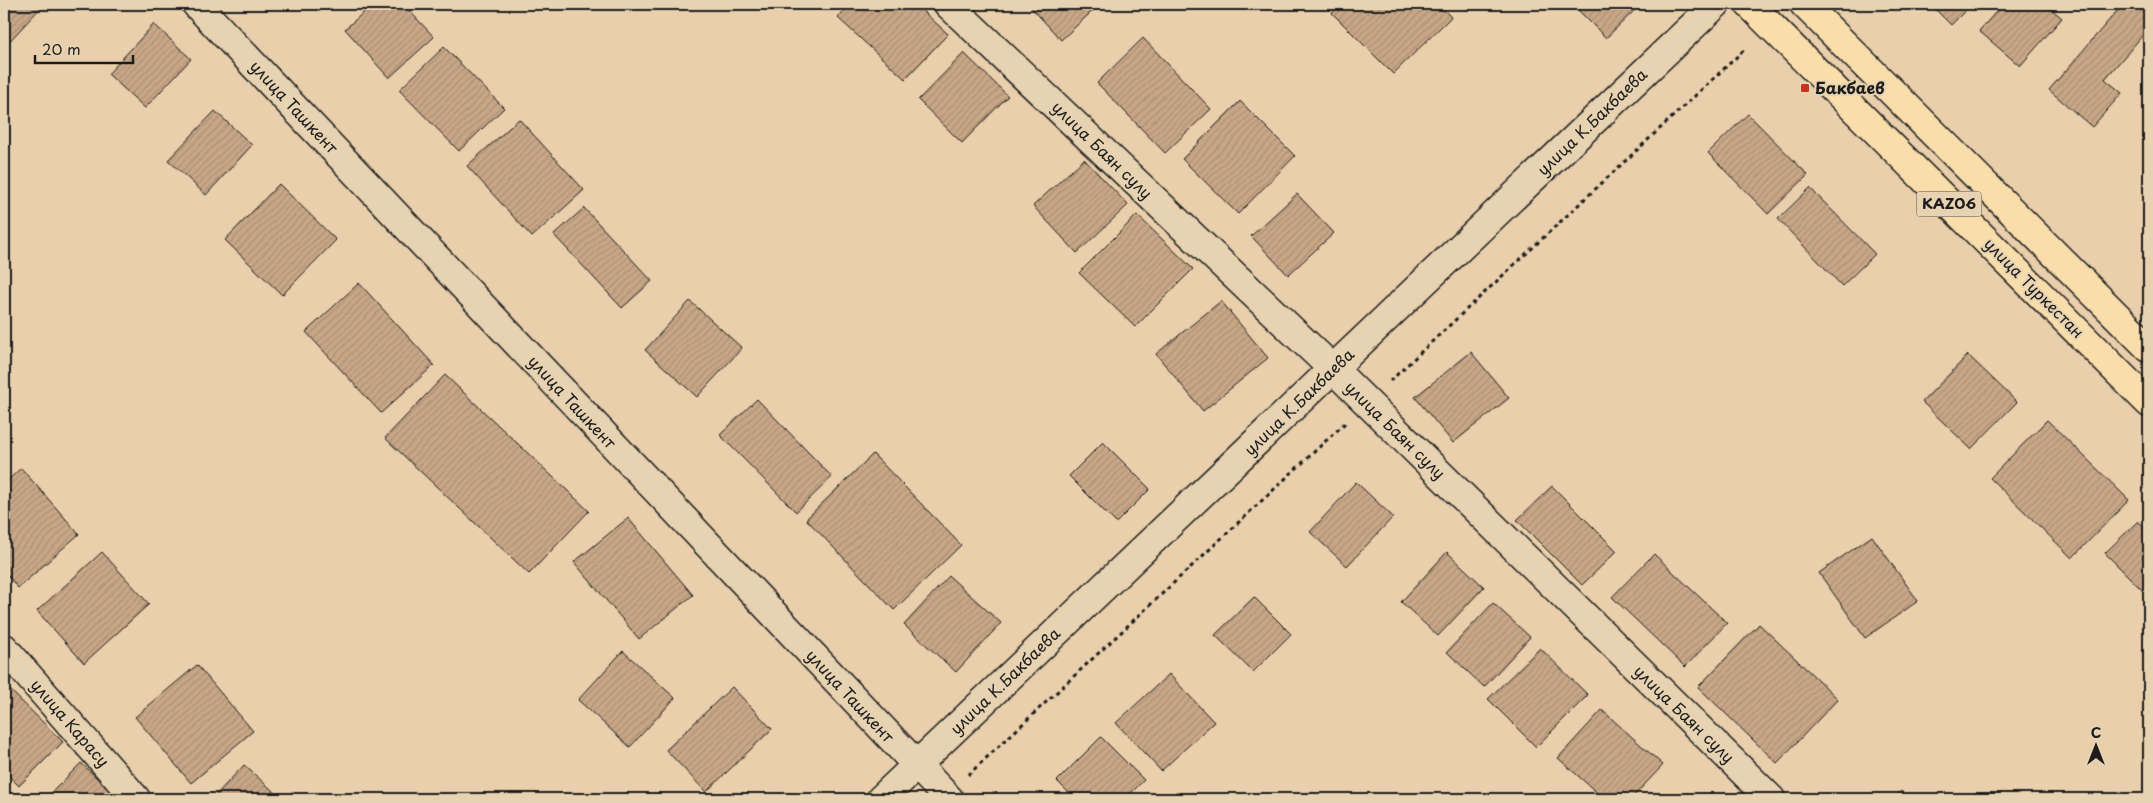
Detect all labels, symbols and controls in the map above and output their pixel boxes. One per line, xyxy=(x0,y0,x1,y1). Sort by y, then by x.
scale bar xyxy=(35,32,132,64)
text: 20 m xyxy=(42,37,81,60)
street label: улица Ташкент xyxy=(245,54,345,159)
street label: улица К.Бакбаева xyxy=(1531,62,1652,180)
place label: Бакбаев xyxy=(1815,75,1885,99)
marker: Бакбаев xyxy=(1799,82,1811,94)
street label: улица Баян сулу xyxy=(1047,95,1158,204)
road number: KАZ06 xyxy=(1916,192,1982,216)
street label: улица Туркестан xyxy=(1979,232,2090,343)
street label: улица К.Бакбаева xyxy=(1238,342,1359,460)
street label: улица Ташкент xyxy=(523,349,623,454)
street label: улица Баян сулу xyxy=(1340,375,1451,484)
street label: улица К.Бакбаева xyxy=(944,621,1065,739)
street label: улица Ташкент xyxy=(801,643,901,748)
street label: улица Баян сулу xyxy=(1629,659,1740,768)
street label: улица Карасу xyxy=(26,673,116,772)
north arrow xyxy=(2070,720,2120,770)
text: С xyxy=(2091,722,2101,743)

